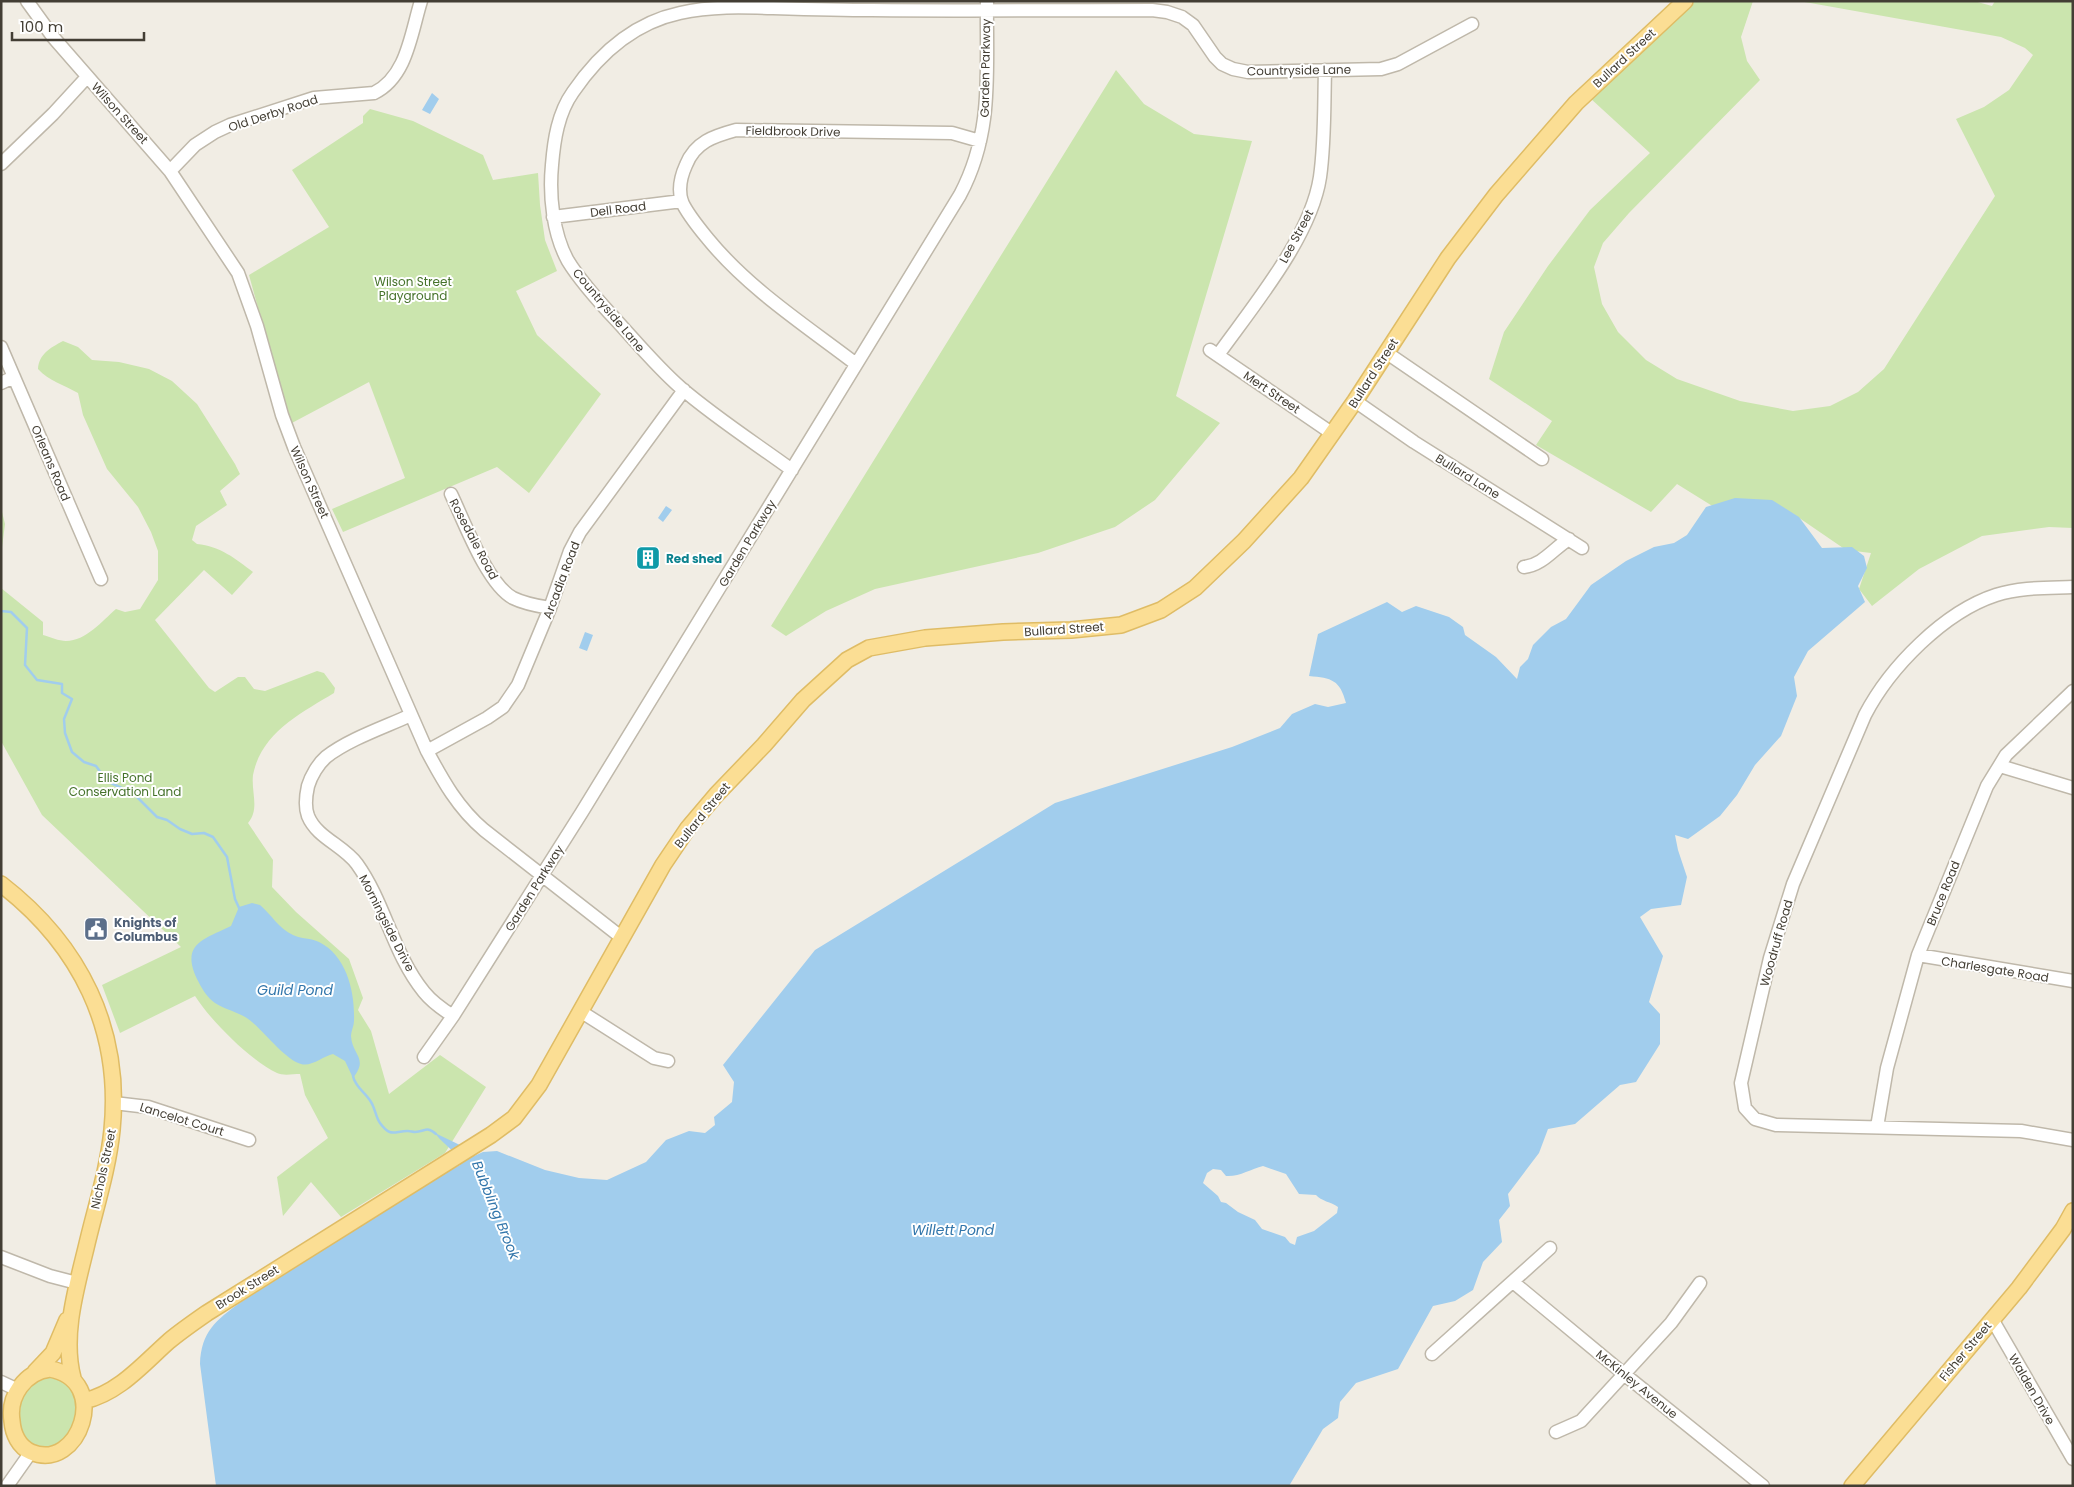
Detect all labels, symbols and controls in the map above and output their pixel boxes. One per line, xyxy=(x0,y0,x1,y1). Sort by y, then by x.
scale bar xyxy=(12,10,145,42)
text: 100 m xyxy=(20,16,63,37)
street label: Garden Parkway xyxy=(976,18,994,118)
street label: Bullard Street xyxy=(1589,25,1659,91)
street label: Countryside Lane xyxy=(1247,61,1351,79)
street label: Wilson Street xyxy=(88,78,152,148)
street label: Old Derby Road xyxy=(226,90,320,136)
street label: Fieldbrook Drive xyxy=(745,122,841,140)
street label: Dell Road xyxy=(589,197,647,221)
street label: Lee Street xyxy=(1275,206,1317,266)
street label: Countryside Lane xyxy=(569,265,649,355)
park label: Wilson Street Playground xyxy=(374,273,452,304)
street label: Bullard Street xyxy=(1344,335,1402,411)
street label: Mert Street xyxy=(1240,367,1304,417)
street label: Orleans Road xyxy=(27,423,75,503)
street label: Wilson Street xyxy=(286,443,334,521)
street label: Bullard Lane xyxy=(1432,449,1504,503)
street label: Rosedale Road xyxy=(445,495,503,583)
street label: Garden Parkway xyxy=(714,496,780,590)
street label: Arcadia Road xyxy=(538,539,584,621)
building icon: Red shed xyxy=(635,545,661,571)
place label: Red shed xyxy=(666,550,722,567)
street label: Bullard Street xyxy=(1024,618,1104,640)
park label: Ellis Pond Conservation Land xyxy=(69,769,181,800)
street label: Bullard Street xyxy=(670,779,734,851)
street label: Garden Parkway xyxy=(501,841,568,934)
street label: Bruce Road xyxy=(1922,858,1964,928)
street label: Morningside Drive xyxy=(355,871,419,975)
street label: Woodruff Road xyxy=(1755,898,1797,988)
place label: Knights of Columbus xyxy=(114,914,178,945)
public building icon: Knights of Columbus xyxy=(83,916,109,942)
street label: Charlesgate Road xyxy=(1940,952,2050,986)
water label: Guild Pond xyxy=(257,980,333,1000)
street label: Lancelot Court xyxy=(138,1098,226,1140)
street label: Nichols Street xyxy=(86,1127,120,1211)
water label: Bubbling Brook xyxy=(467,1158,525,1263)
water label: Willett Pond xyxy=(912,1220,995,1240)
street label: Brook Street xyxy=(212,1261,282,1313)
street label: Fisher Street xyxy=(1935,1317,1995,1385)
street label: McKinley Avenue xyxy=(1592,1346,1682,1422)
street label: Walden Drive xyxy=(2005,1350,2059,1428)

